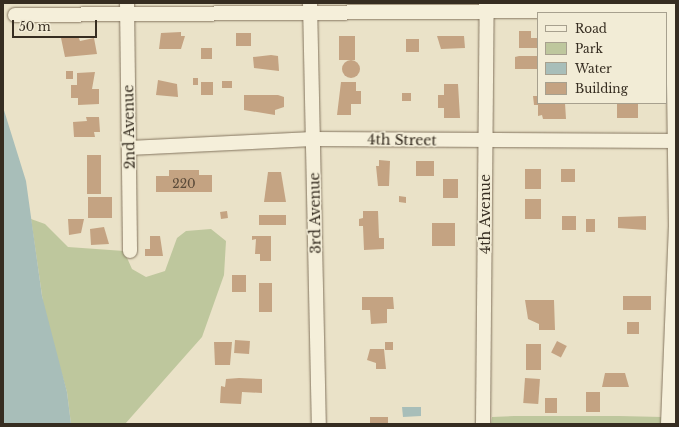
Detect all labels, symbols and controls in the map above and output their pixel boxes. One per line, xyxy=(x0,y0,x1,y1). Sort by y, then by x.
scale bar xyxy=(14,12,99,38)
legend xyxy=(537,12,667,104)
text: 50 m xyxy=(19,19,51,34)
text: Road xyxy=(575,21,607,36)
text: Park xyxy=(575,41,603,56)
text: Water xyxy=(575,61,612,76)
text: Building xyxy=(575,81,628,96)
street label: 2nd Avenue xyxy=(120,84,138,170)
street label: 4th Street xyxy=(367,131,437,149)
street label: 3rd Avenue xyxy=(306,172,324,254)
street label: 4th Avenue xyxy=(477,174,493,254)
house number: 220 xyxy=(172,177,196,191)

